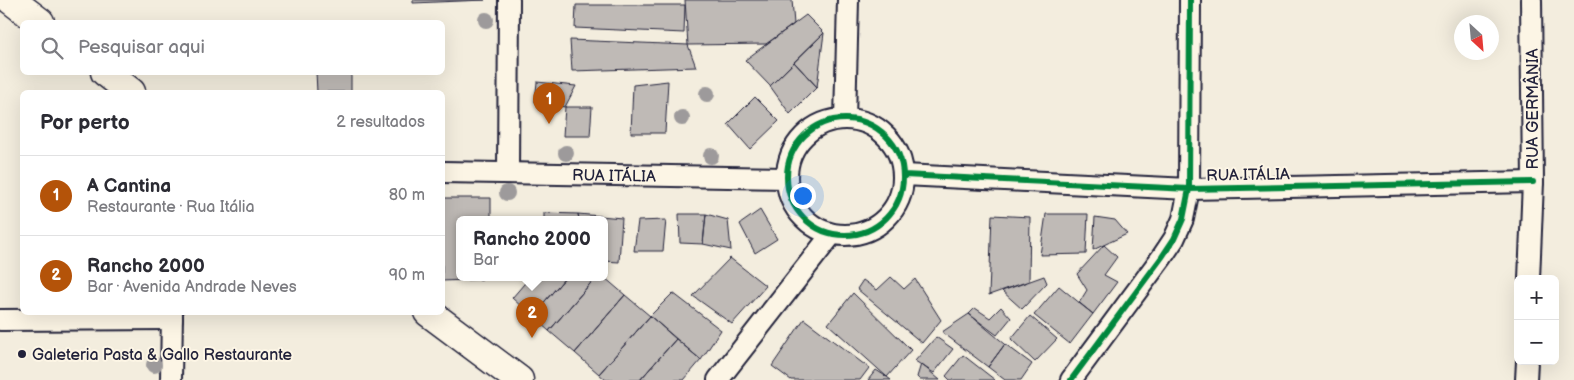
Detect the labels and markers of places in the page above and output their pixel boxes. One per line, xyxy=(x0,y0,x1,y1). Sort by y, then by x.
pin: 1 xyxy=(533,83,565,124)
pin: 2 xyxy=(516,297,548,338)
place label: Galeteria Pasta & Gallo Restaurante xyxy=(32,346,293,365)
marker: Galeteria Pasta & Gallo Restaurante xyxy=(16,348,28,360)

